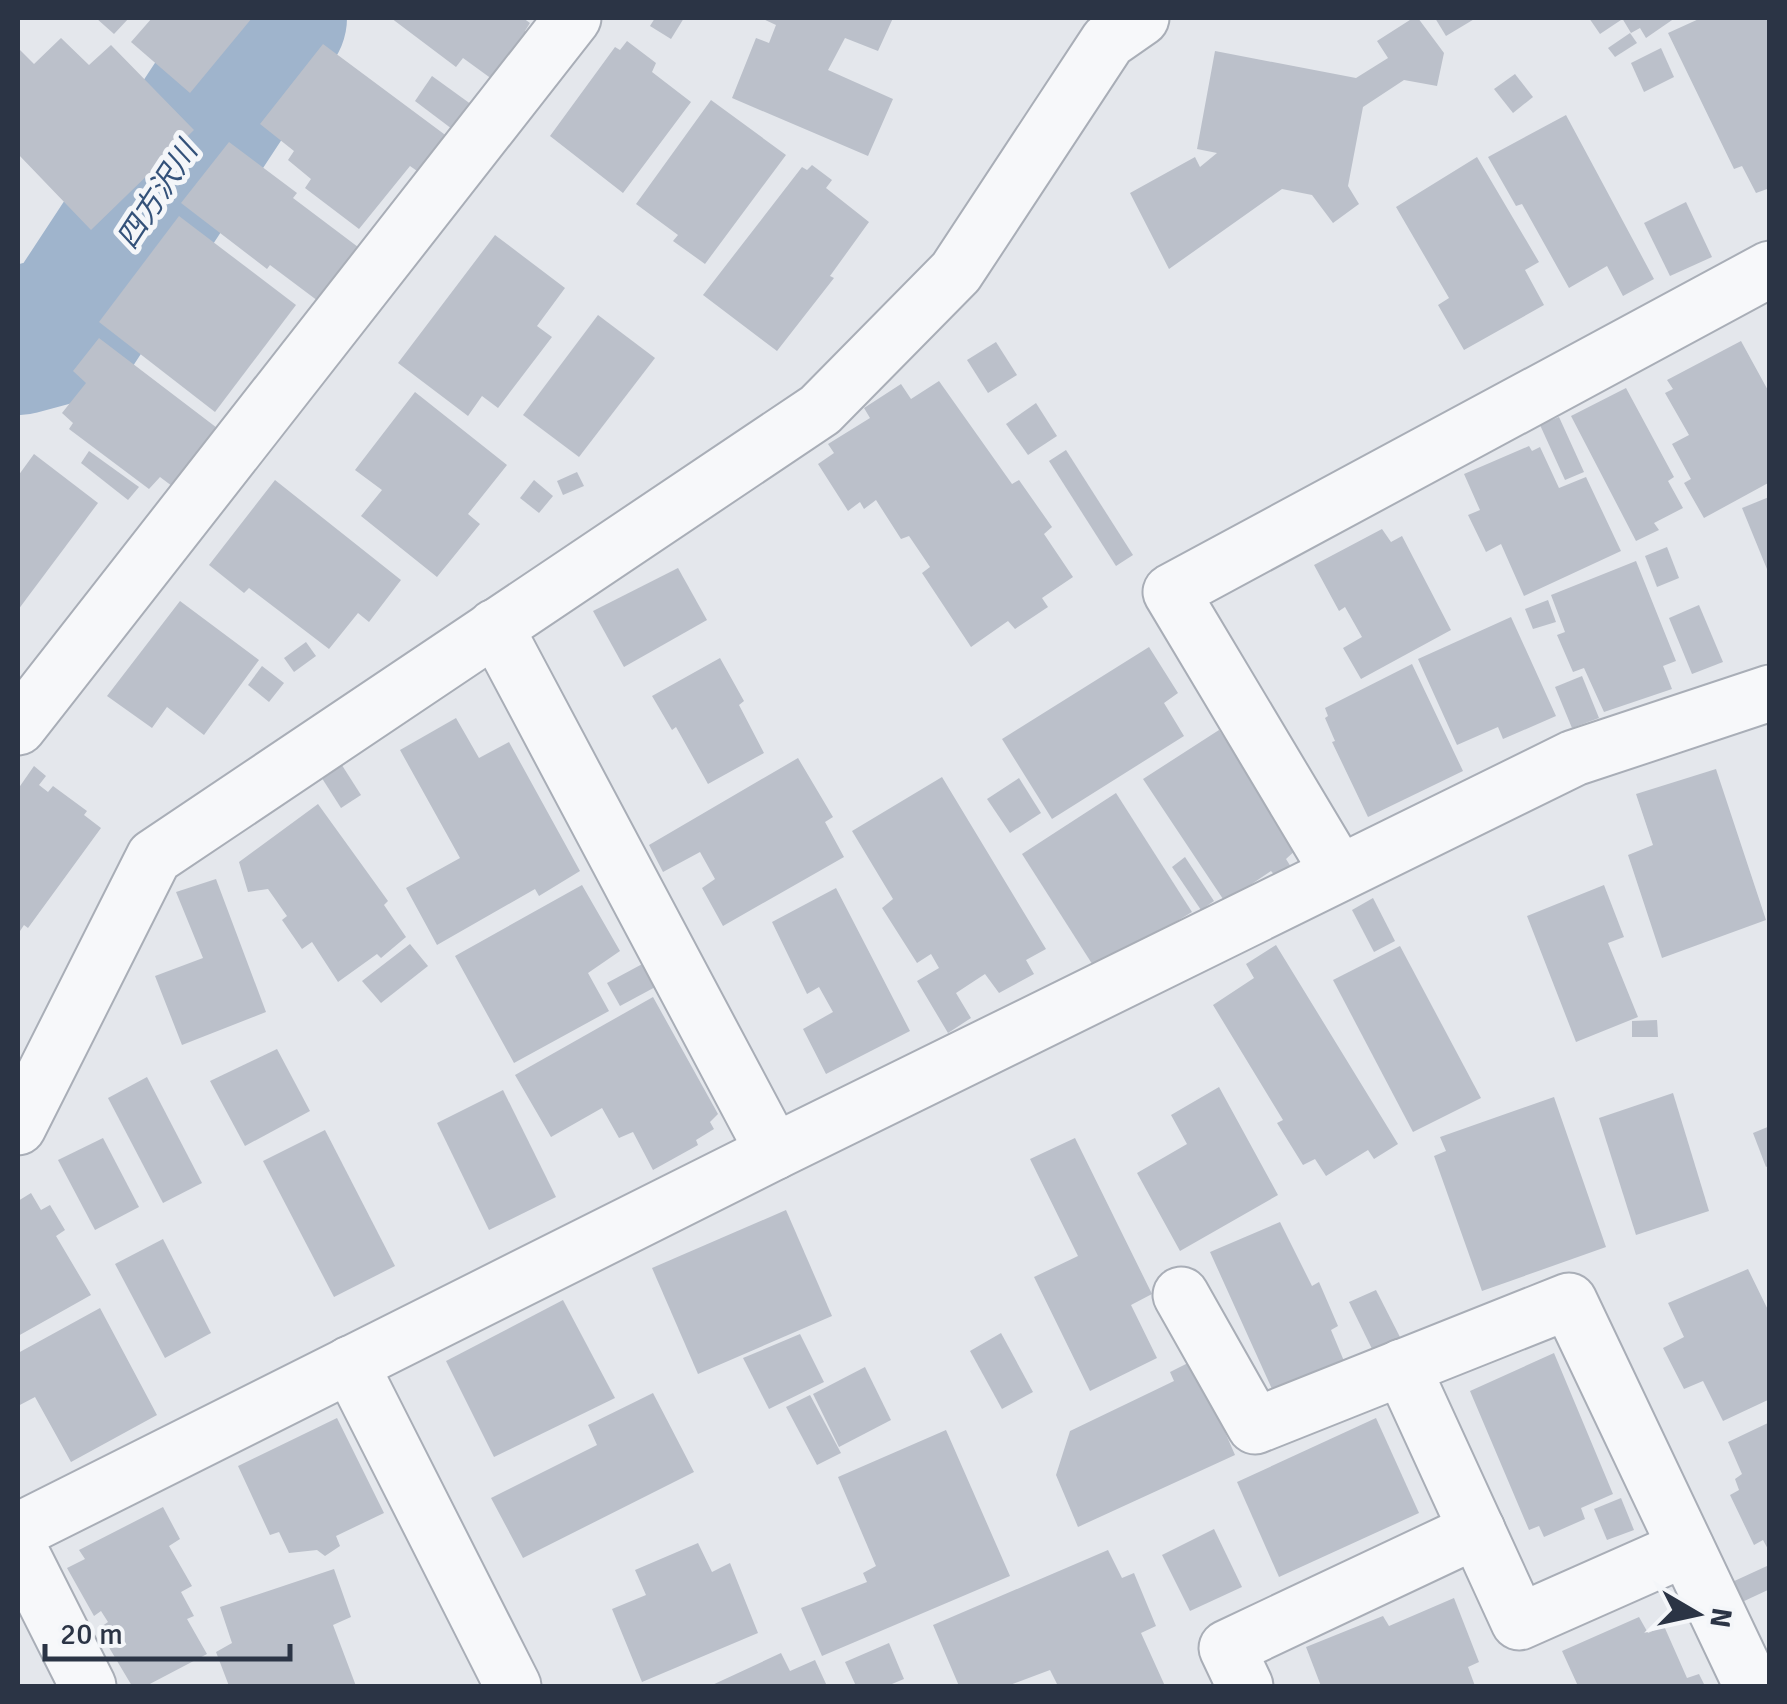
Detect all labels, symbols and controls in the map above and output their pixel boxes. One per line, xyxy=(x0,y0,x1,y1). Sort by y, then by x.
water label: 四方沢川 xyxy=(109,132,207,256)
north arrow xyxy=(1647,1564,1747,1664)
scale bar xyxy=(45,1599,290,1661)
text: N xyxy=(1702,1605,1739,1630)
text: 20 m xyxy=(60,1616,123,1653)

